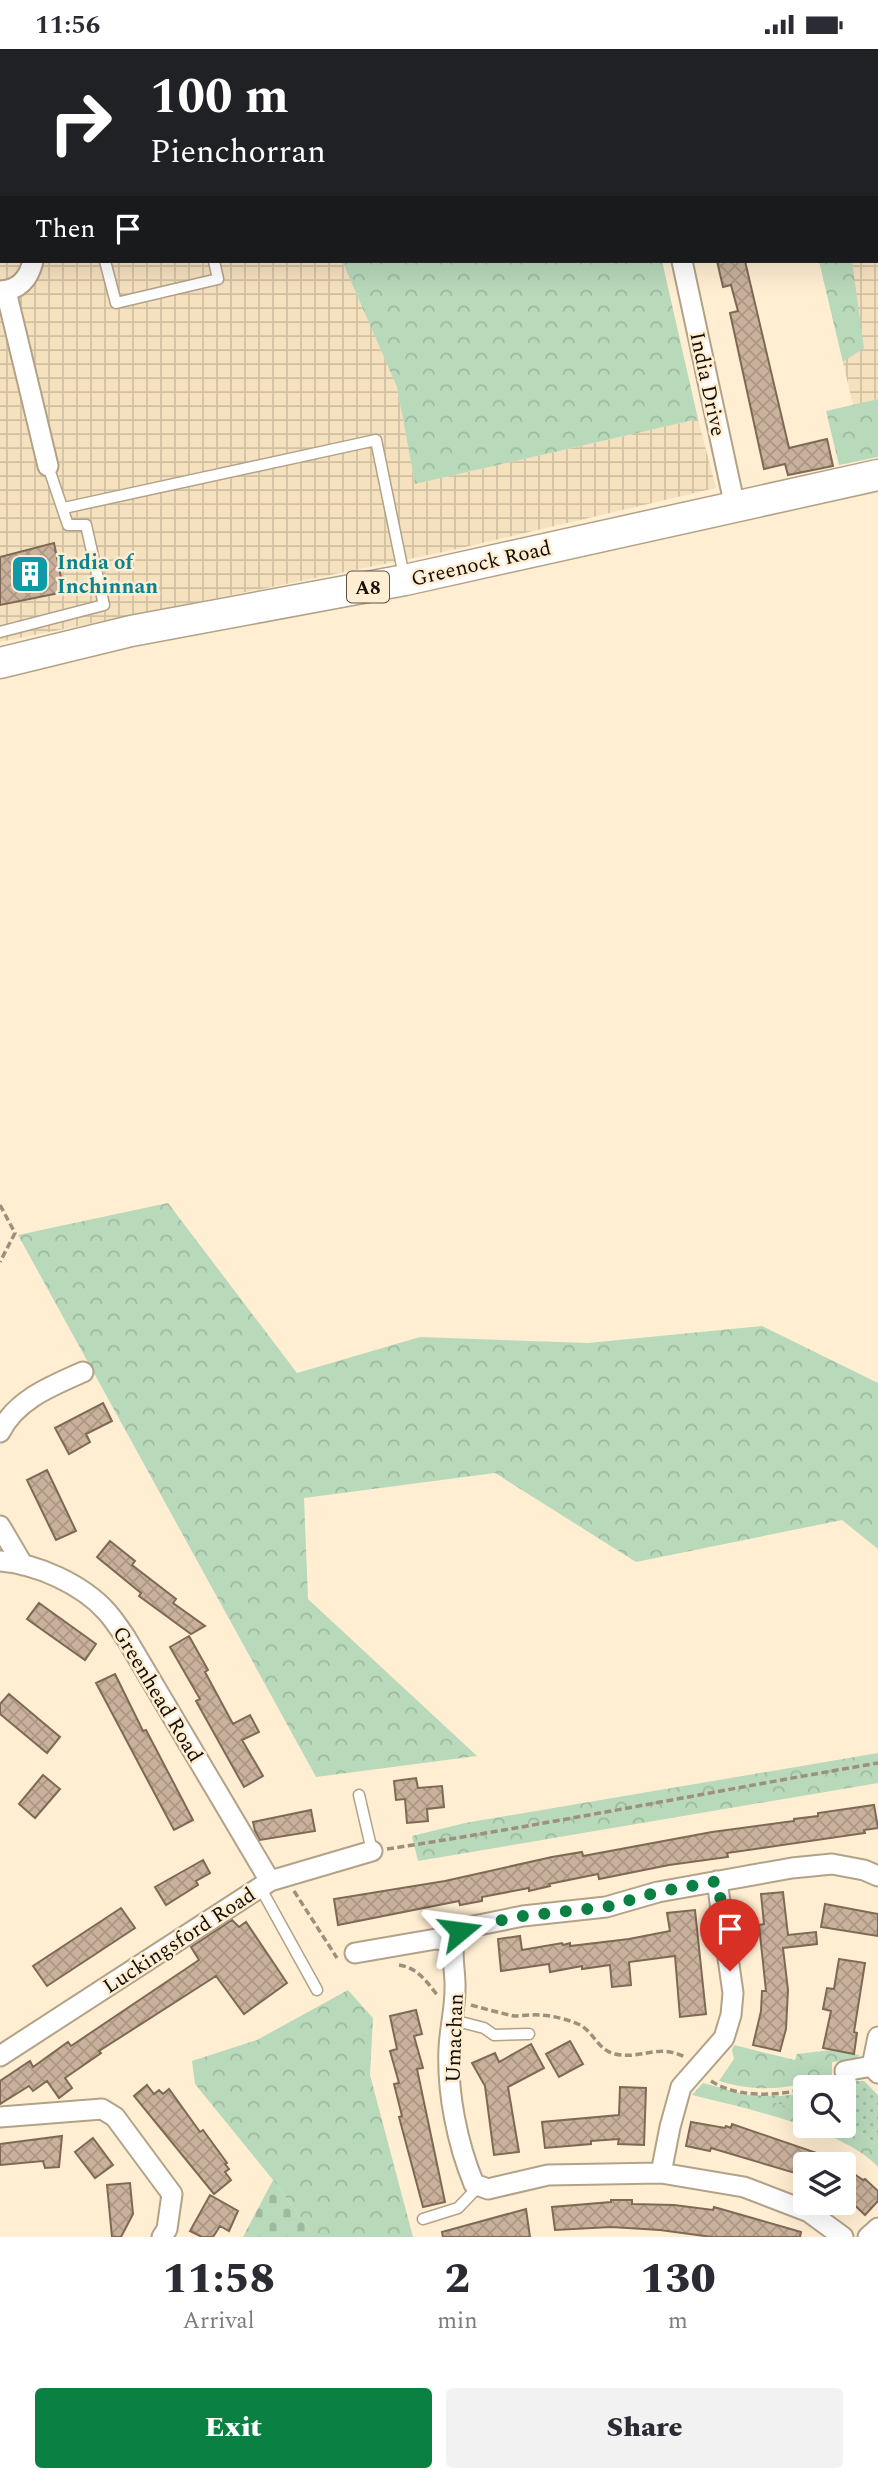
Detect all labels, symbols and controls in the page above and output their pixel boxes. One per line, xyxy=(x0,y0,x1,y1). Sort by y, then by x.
text: 11:56 xyxy=(35,5,100,45)
text: 100 m xyxy=(150,60,289,135)
icon: right xyxy=(35,77,126,168)
text: Pienchorran xyxy=(150,128,326,177)
text: Then xyxy=(35,209,95,249)
icon: arrive xyxy=(109,210,147,248)
street label: India Drive xyxy=(680,329,734,439)
street label: Greenock Road xyxy=(408,532,554,596)
place label: India of Inchinnan xyxy=(57,547,158,603)
building icon: India of Inchinnan xyxy=(9,553,51,595)
road number: A8 xyxy=(347,572,389,603)
street label: Greenhead Road xyxy=(104,1620,211,1769)
street label: Luckingsford Road xyxy=(97,1879,262,2002)
position arrow xyxy=(423,1894,497,1968)
pin xyxy=(700,1899,760,1971)
icon: arrive xyxy=(711,1910,749,1948)
street label: Umachan xyxy=(437,1993,473,2083)
map controls xyxy=(793,2075,856,2215)
button: search xyxy=(793,2075,856,2138)
button: layers xyxy=(793,2152,856,2215)
text: 11:58 xyxy=(162,2248,275,2311)
text: 2 xyxy=(445,2248,470,2311)
text: 130 xyxy=(640,2248,716,2311)
text: Arrival xyxy=(183,2304,255,2339)
text: min xyxy=(437,2304,478,2339)
text: m xyxy=(668,2304,688,2339)
button: Exit xyxy=(35,2388,432,2468)
button: Share xyxy=(446,2388,843,2468)

